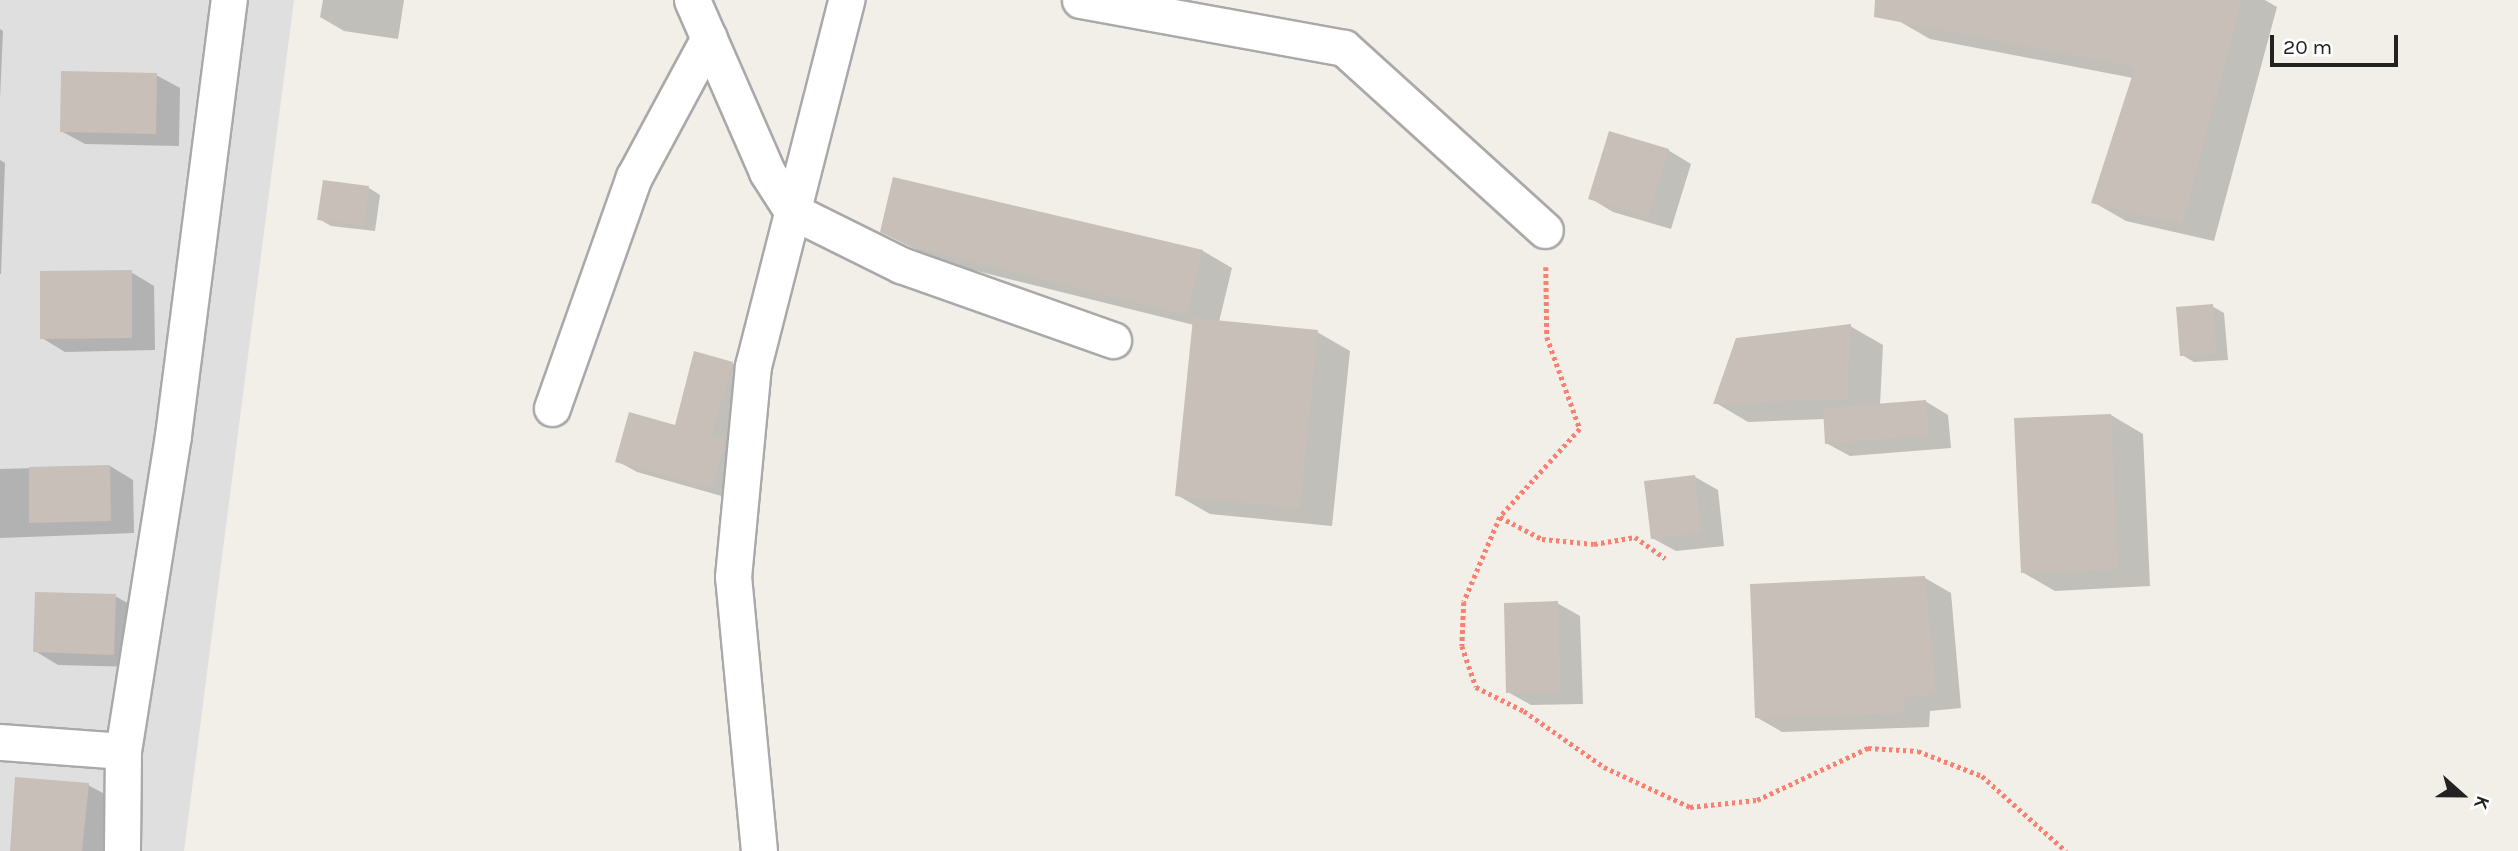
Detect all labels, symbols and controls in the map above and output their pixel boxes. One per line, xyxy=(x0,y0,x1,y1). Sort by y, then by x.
scale bar xyxy=(2273,21,2401,65)
text: 20 m xyxy=(2283,35,2332,59)
north arrow xyxy=(2427,760,2497,830)
text: K xyxy=(2469,793,2494,812)

